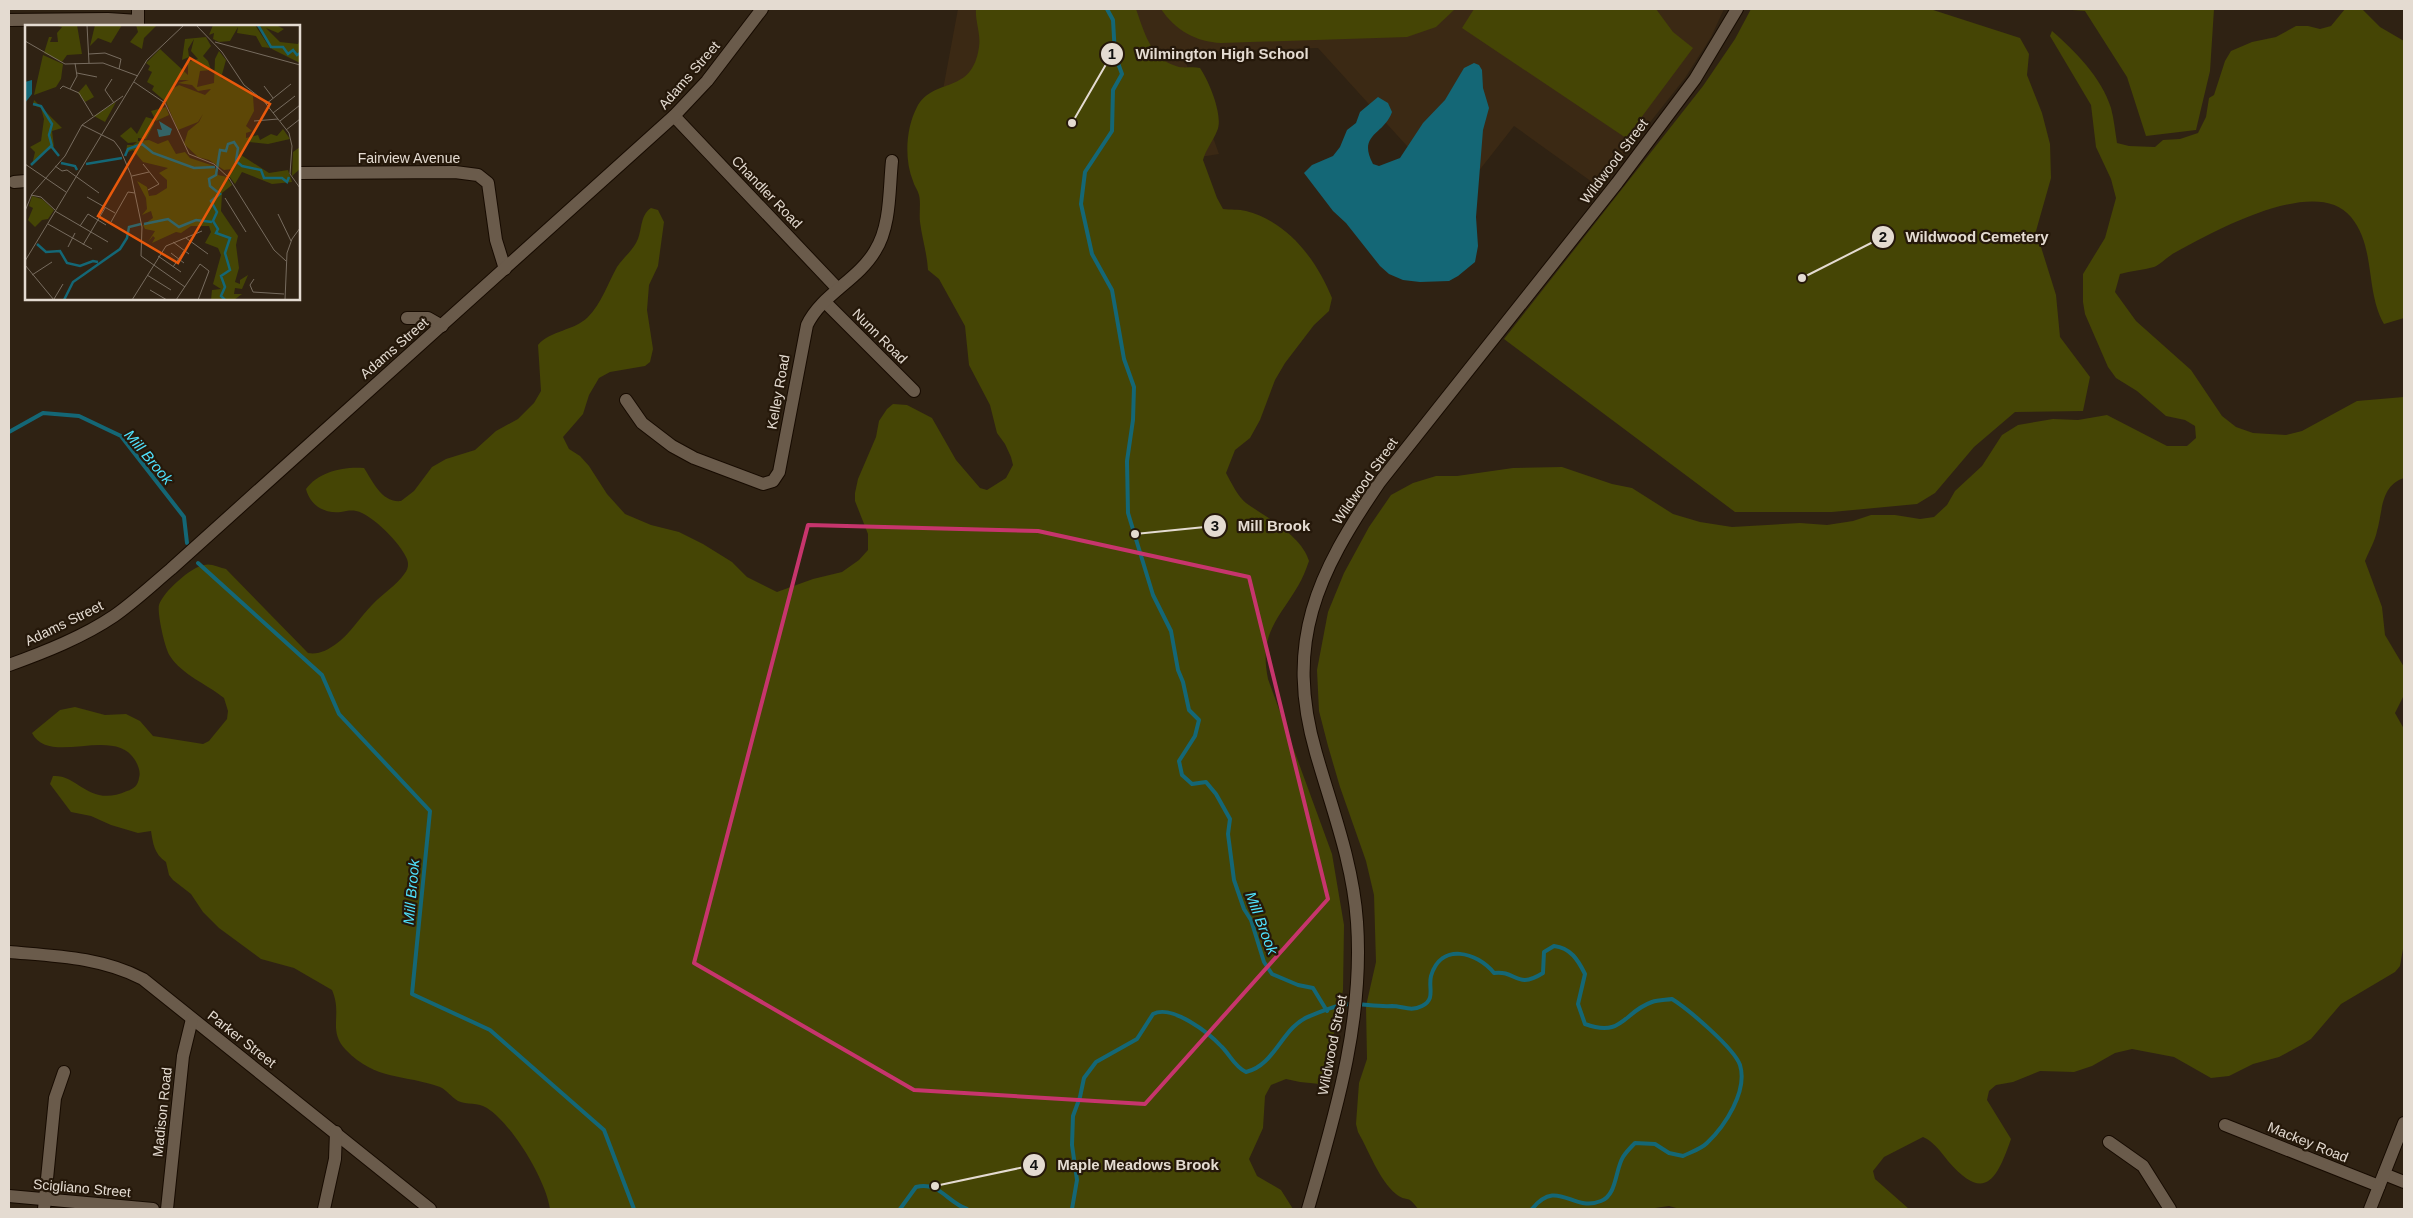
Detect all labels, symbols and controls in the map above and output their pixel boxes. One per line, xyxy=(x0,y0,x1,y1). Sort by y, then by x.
inset map xyxy=(25,25,300,300)
street label: Adams Street xyxy=(655,38,723,112)
callout: Wilmington High School xyxy=(1100,39,1318,69)
text: 1 xyxy=(1108,45,1116,62)
text: Wilmington High School xyxy=(1135,45,1309,62)
street label: Wildwood Street xyxy=(1577,115,1651,207)
street label: Fairview Avenue xyxy=(358,150,460,166)
street label: Chandler Road xyxy=(729,153,805,231)
callout: Wildwood Cemetery xyxy=(1871,222,2059,252)
text: 2 xyxy=(1879,228,1887,245)
text: Wildwood Cemetery xyxy=(1905,228,2049,245)
street label: Nunn Road xyxy=(849,305,911,367)
street label: Adams Street xyxy=(357,314,431,382)
street label: Kelley Road xyxy=(764,353,792,431)
water label: Mill Brook xyxy=(121,426,178,489)
street label: Wildwood Street xyxy=(1329,435,1401,527)
callout: Mill Brook xyxy=(1203,511,1320,541)
text: 3 xyxy=(1211,517,1219,534)
text: Mill Brook xyxy=(1238,517,1311,534)
street label: Adams Street xyxy=(22,597,106,649)
water label: Mill Brook xyxy=(400,857,422,926)
water label: Mill Brook xyxy=(1242,889,1282,958)
street label: Wildwood Street xyxy=(1314,993,1350,1097)
street label: Parker Street xyxy=(205,1007,280,1071)
street label: Madison Road xyxy=(149,1066,175,1158)
street label: Mackey Road xyxy=(2265,1119,2351,1165)
callout: Maple Meadows Brook xyxy=(1022,1150,1229,1180)
text: 4 xyxy=(1030,1156,1039,1173)
text: Maple Meadows Brook xyxy=(1057,1156,1220,1173)
street label: Scigliano Street xyxy=(32,1176,132,1200)

